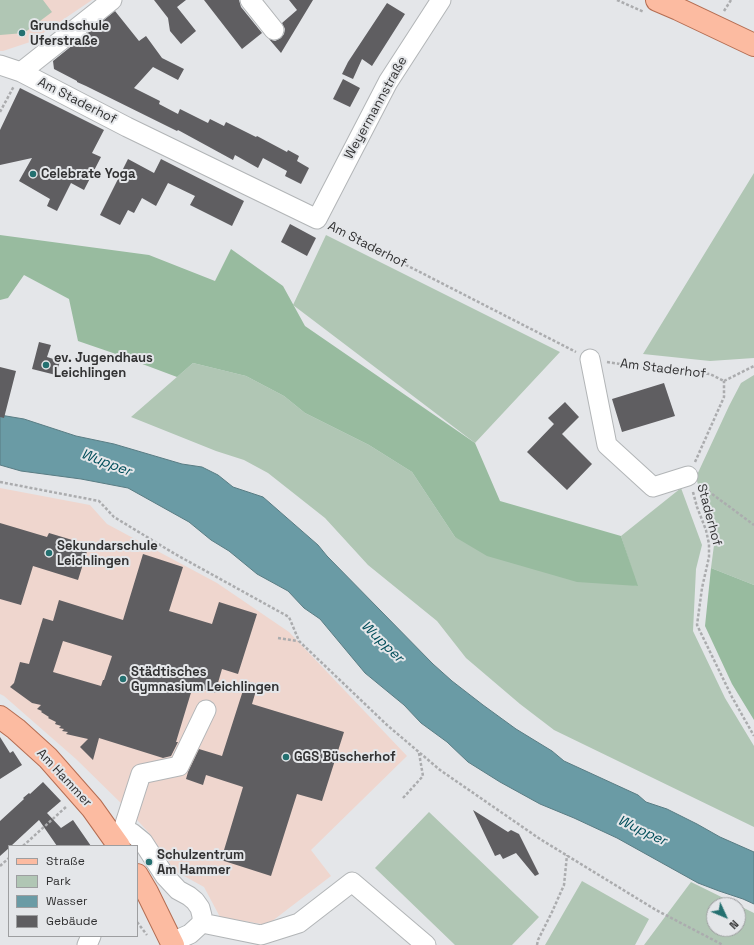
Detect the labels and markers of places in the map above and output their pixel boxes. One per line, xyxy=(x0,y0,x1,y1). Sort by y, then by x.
place label: Grundschule Uferstraße xyxy=(30,18,109,49)
marker: Grundschule Uferstraße xyxy=(17,28,27,38)
place label: Celebrate Yoga xyxy=(41,166,135,182)
marker: Celebrate Yoga xyxy=(28,169,38,179)
place label: ev. Jugendhaus Leichlingen xyxy=(54,350,153,381)
marker: ev. Jugendhaus Leichlingen xyxy=(41,360,51,370)
place label: Sekundarschule Leichlingen xyxy=(57,538,158,569)
marker: Sekundarschule Leichlingen xyxy=(44,548,54,558)
place label: Städtisches Gymnasium Leichlingen xyxy=(131,664,279,695)
marker: Städtisches Gymnasium Leichlingen xyxy=(118,674,128,684)
place label: GGS Büscherhof xyxy=(294,749,396,765)
marker: GGS Büscherhof xyxy=(281,752,291,762)
place label: Schulzentrum Am Hammer xyxy=(157,847,244,878)
marker: Schulzentrum Am Hammer xyxy=(144,857,154,867)

